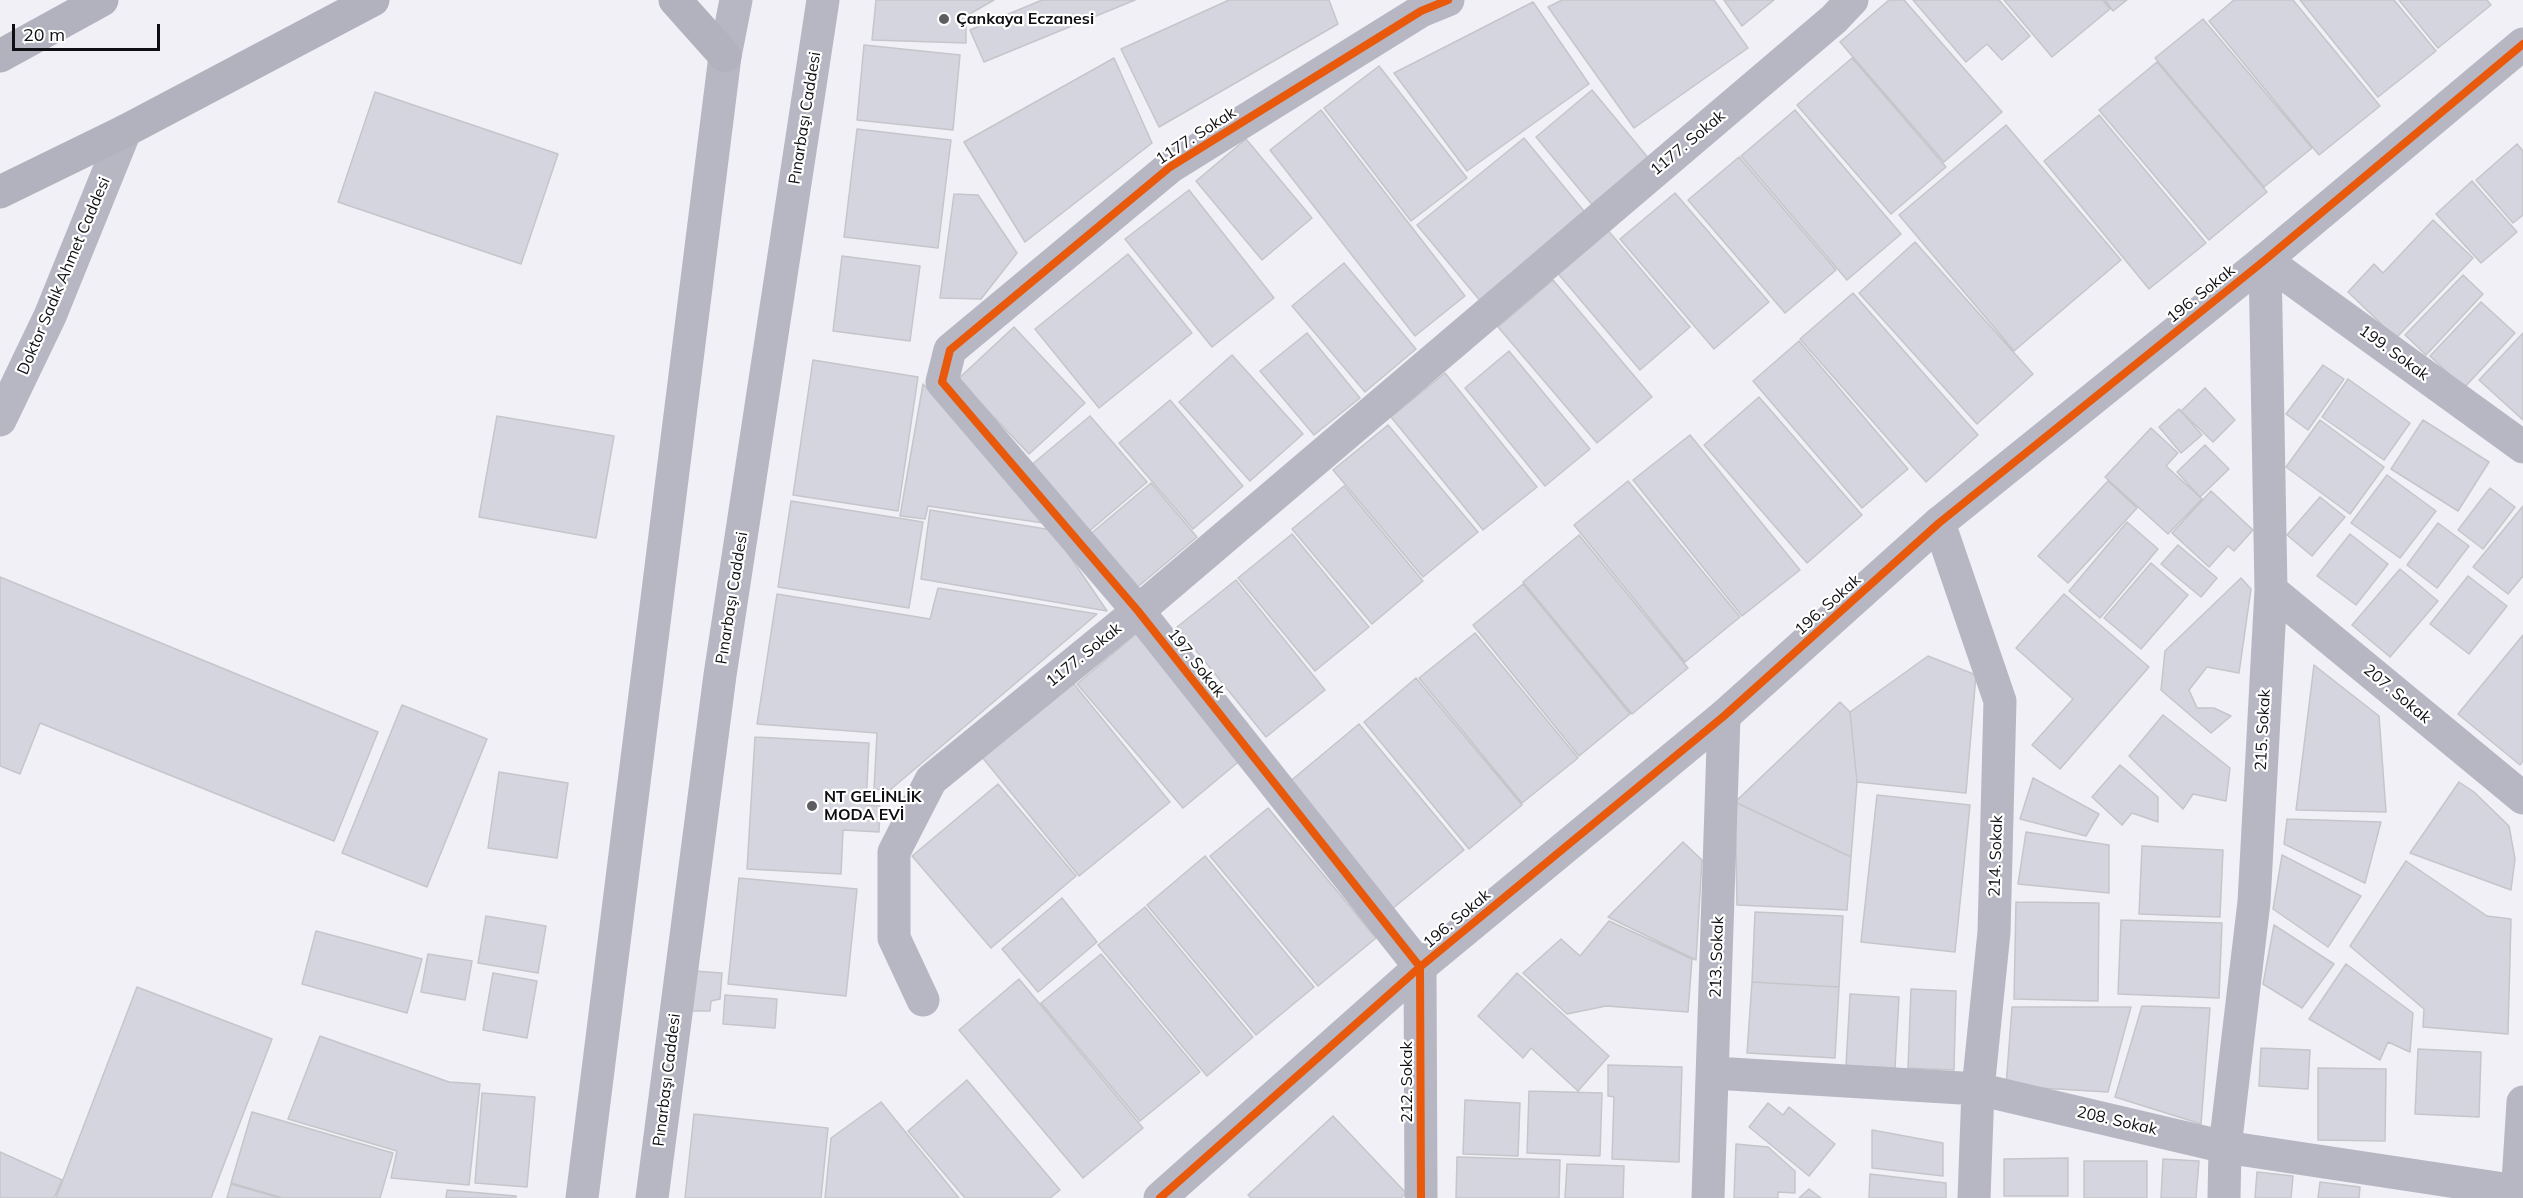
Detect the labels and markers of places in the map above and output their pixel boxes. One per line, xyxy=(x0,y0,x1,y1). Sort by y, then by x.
place label: Çankaya Eczanesi xyxy=(956,9,1094,29)
marker: Çankaya Eczanesi xyxy=(937,12,951,26)
place label: NT GELİNLİK MODA EVİ xyxy=(824,787,921,825)
marker: NT GELİNLİK MODA EVİ xyxy=(805,799,819,813)

